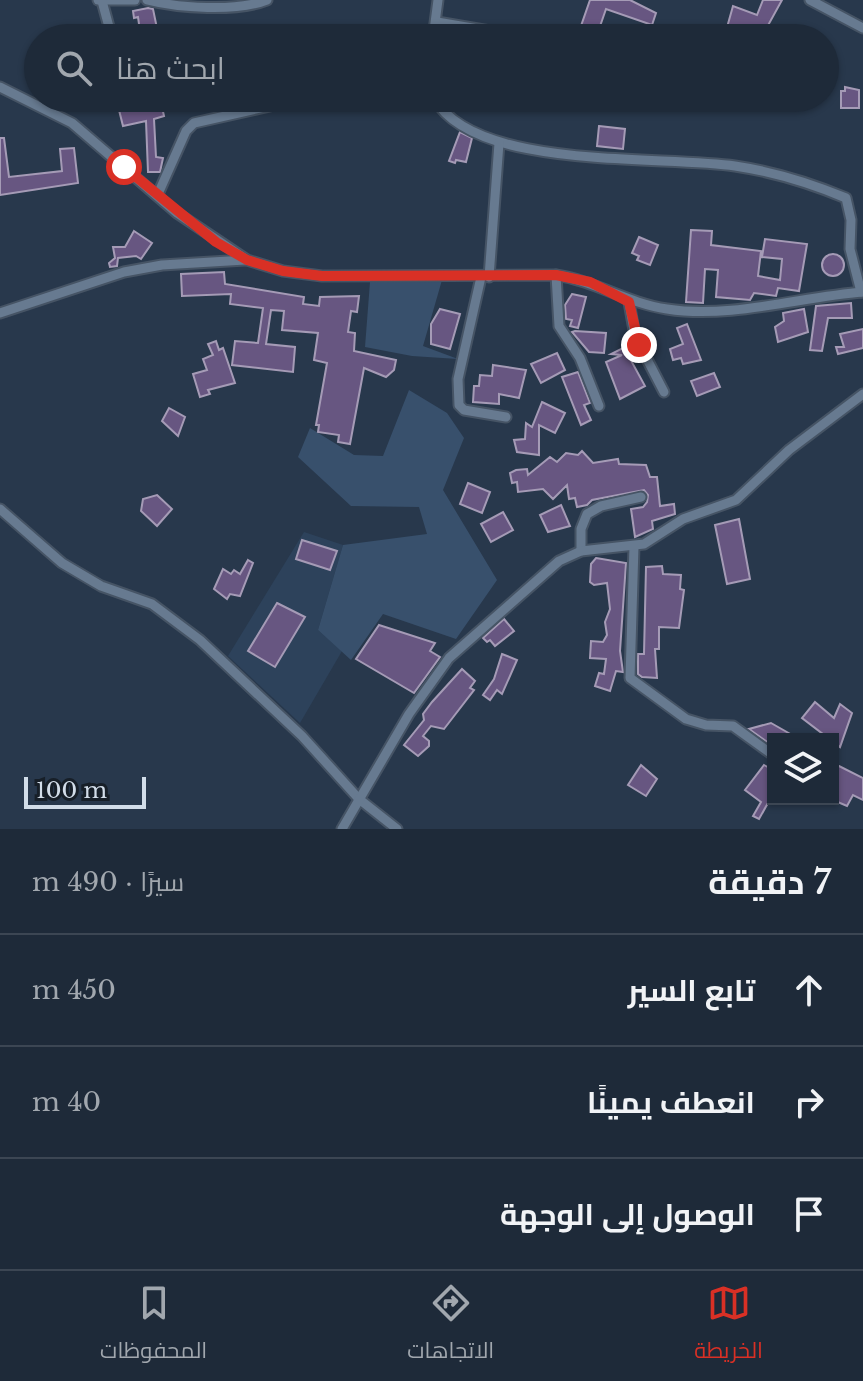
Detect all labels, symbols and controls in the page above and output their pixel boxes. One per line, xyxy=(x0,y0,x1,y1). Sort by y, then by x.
search box xyxy=(24,24,839,112)
icon: search xyxy=(52,46,96,90)
text: ابحث هنا xyxy=(116,50,225,87)
route start xyxy=(106,149,142,185)
route end xyxy=(621,327,657,363)
map controls xyxy=(767,733,839,805)
button: layers xyxy=(767,733,839,805)
scale bar xyxy=(24,773,146,809)
text: 100 m xyxy=(36,777,107,804)
text: 7 دقيقة xyxy=(708,861,831,903)
text: سيرًا · 490 m xyxy=(32,866,184,898)
icon: ahead xyxy=(787,968,831,1012)
text: تابع السير xyxy=(628,972,755,1009)
text: 450 m xyxy=(32,974,116,1006)
icon: right xyxy=(787,1080,831,1124)
text: انعطف يمينًا xyxy=(587,1084,755,1121)
text: 40 m xyxy=(32,1086,101,1118)
icon: arrive xyxy=(787,1192,831,1236)
text: الوصول إلى الوجهة xyxy=(500,1196,755,1233)
tab: المحفوظات xyxy=(100,1281,207,1371)
tab: الاتجاهات xyxy=(407,1281,494,1371)
tab: الخريطة xyxy=(694,1281,763,1371)

